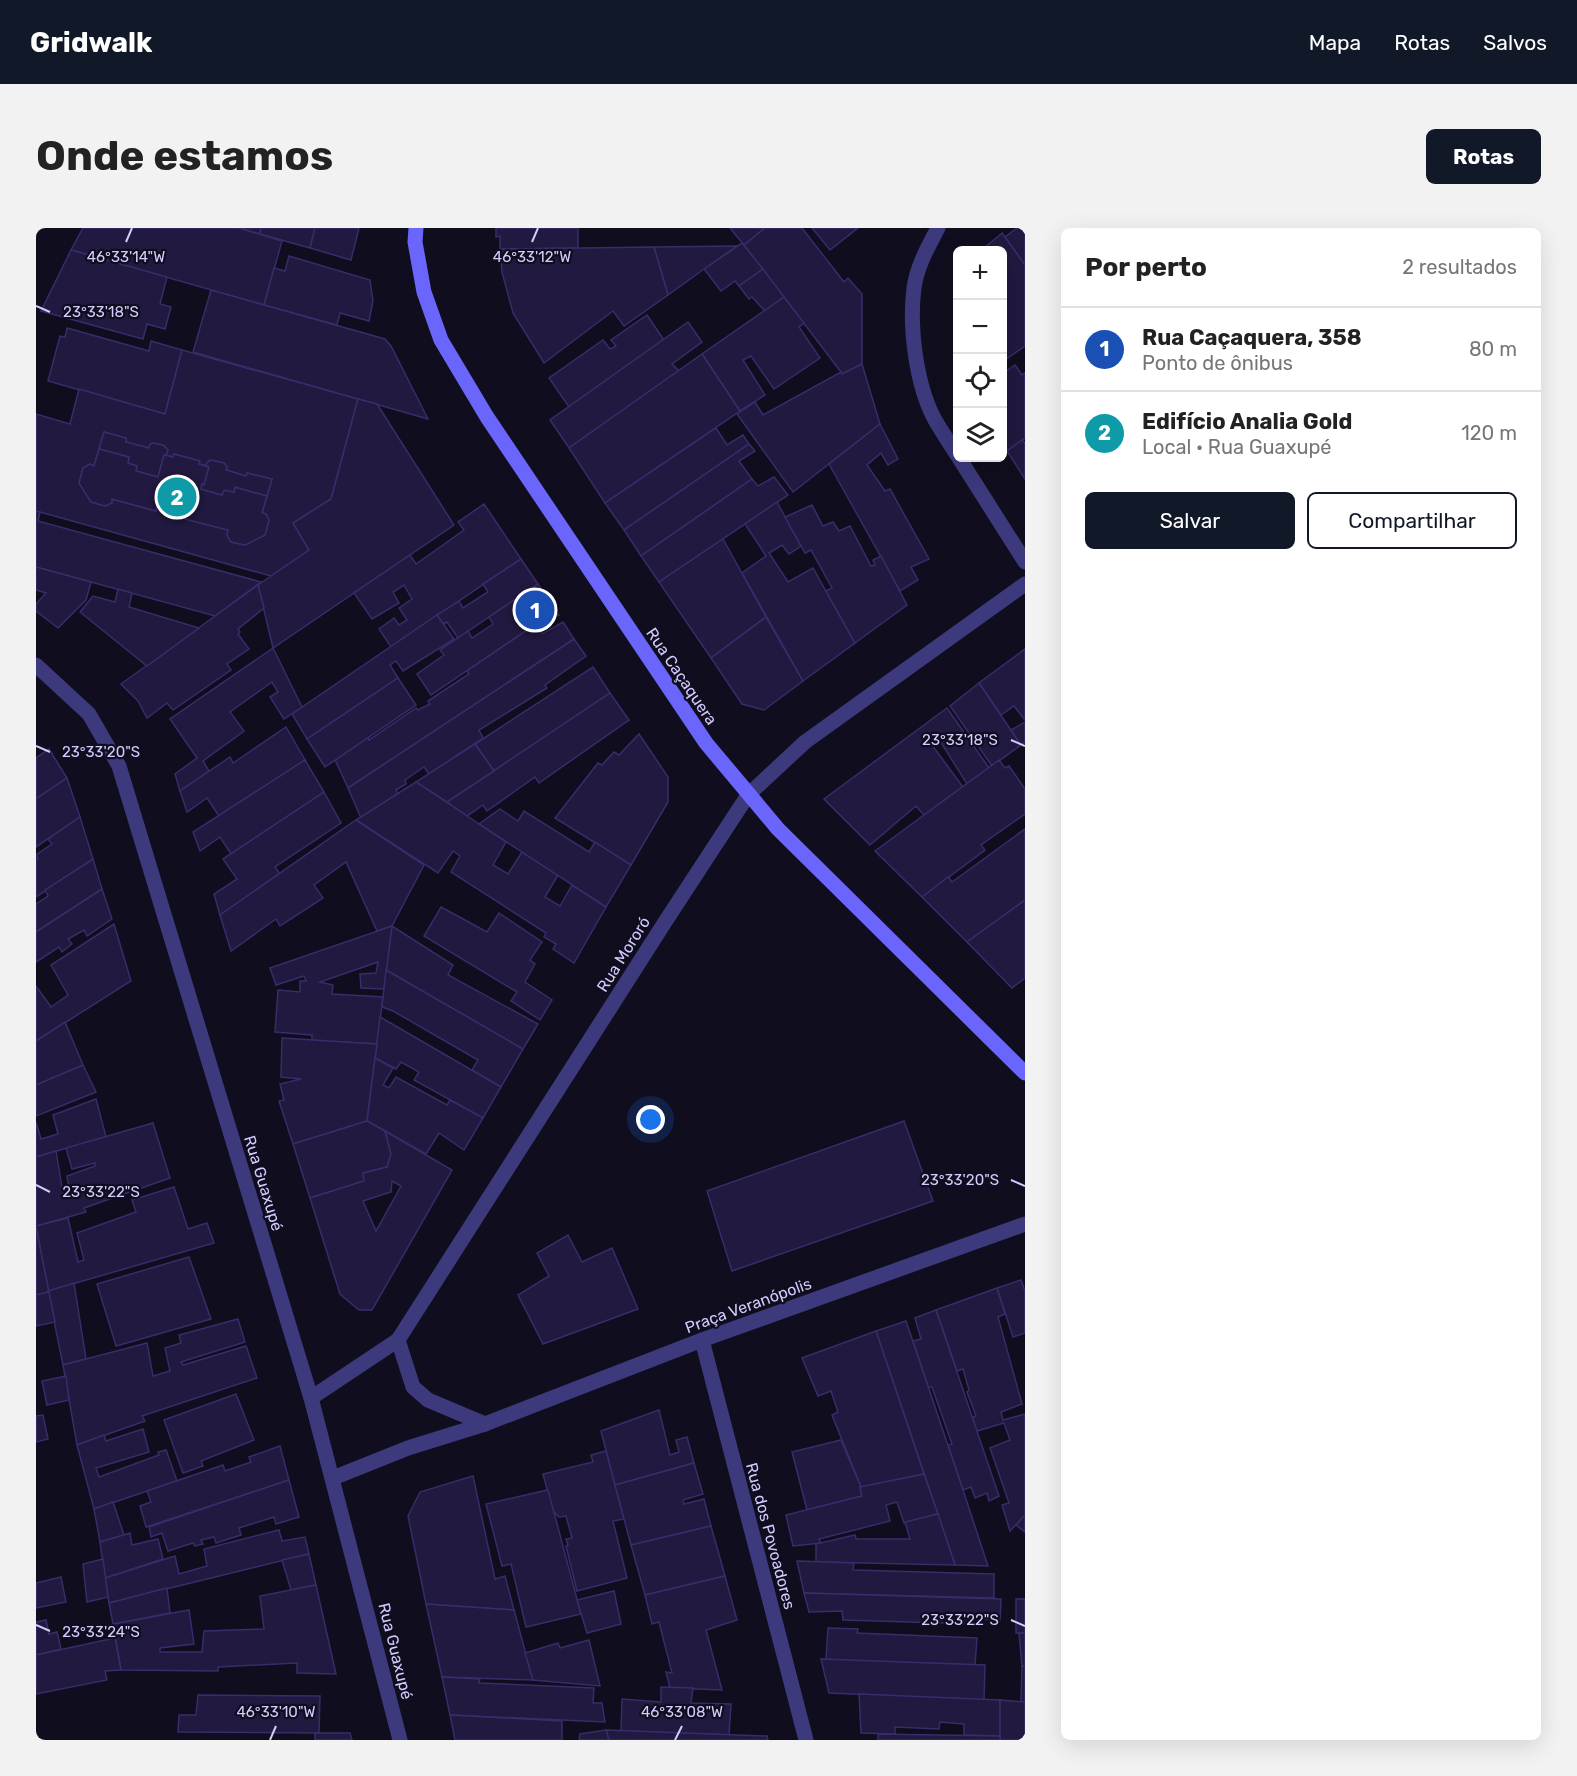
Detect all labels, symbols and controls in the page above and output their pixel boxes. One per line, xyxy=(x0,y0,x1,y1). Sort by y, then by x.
text: Gridwalk xyxy=(30,26,152,59)
text: Mapa xyxy=(1309,30,1361,55)
text: Rotas xyxy=(1394,30,1450,55)
text: Salvos xyxy=(1483,30,1547,55)
button: Rotas xyxy=(1426,129,1541,184)
text: Onde estamos xyxy=(36,131,333,181)
map controls xyxy=(953,246,1007,462)
button: + xyxy=(953,246,1007,300)
text: 46°33'14"W xyxy=(87,248,165,266)
text: 46°33'12"W xyxy=(493,248,571,266)
text: Por perto xyxy=(1085,252,1207,283)
text: 2 resultados xyxy=(1402,255,1517,279)
button: − xyxy=(953,300,1007,354)
text: 23°33'18"S xyxy=(63,303,139,321)
text: Rua Caçaquera, 358 xyxy=(1142,324,1362,351)
text: 1 xyxy=(1100,337,1109,361)
text: 80 m xyxy=(1469,337,1517,361)
text: Ponto de ônibus xyxy=(1142,351,1293,375)
button: locate xyxy=(953,354,1007,408)
button: layers xyxy=(953,408,1007,462)
text: Edifício Analia Gold xyxy=(1142,408,1352,435)
text: 2 xyxy=(1098,421,1111,445)
text: 120 m xyxy=(1461,421,1517,445)
text: Local · Rua Guaxupé xyxy=(1142,435,1332,459)
pin: 2 xyxy=(158,474,196,520)
button: Salvar xyxy=(1085,492,1295,549)
button: Compartilhar xyxy=(1307,492,1517,549)
pin: 1 xyxy=(516,588,554,632)
street label: Rua Caçaquera xyxy=(642,624,721,728)
text: 23°33'18"S xyxy=(922,731,998,749)
text: 23°33'20"S xyxy=(62,743,140,761)
street label: Rua Mororó xyxy=(593,913,654,995)
your location xyxy=(636,1105,665,1134)
street label: Rua Guaxupé xyxy=(240,1133,287,1233)
text: 23°33'20"S xyxy=(921,1171,999,1189)
text: 23°33'22"S xyxy=(62,1183,140,1201)
street label: Praça Veranópolis xyxy=(682,1274,814,1337)
street label: Rua dos Povoadores xyxy=(742,1461,799,1612)
street label: Rua Guaxupé xyxy=(374,1601,417,1701)
text: 23°33'22"S xyxy=(921,1611,999,1629)
text: 23°33'24"S xyxy=(62,1623,140,1641)
text: 46°33'10"W xyxy=(236,1703,316,1721)
text: 46°33'08"W xyxy=(641,1703,723,1721)

